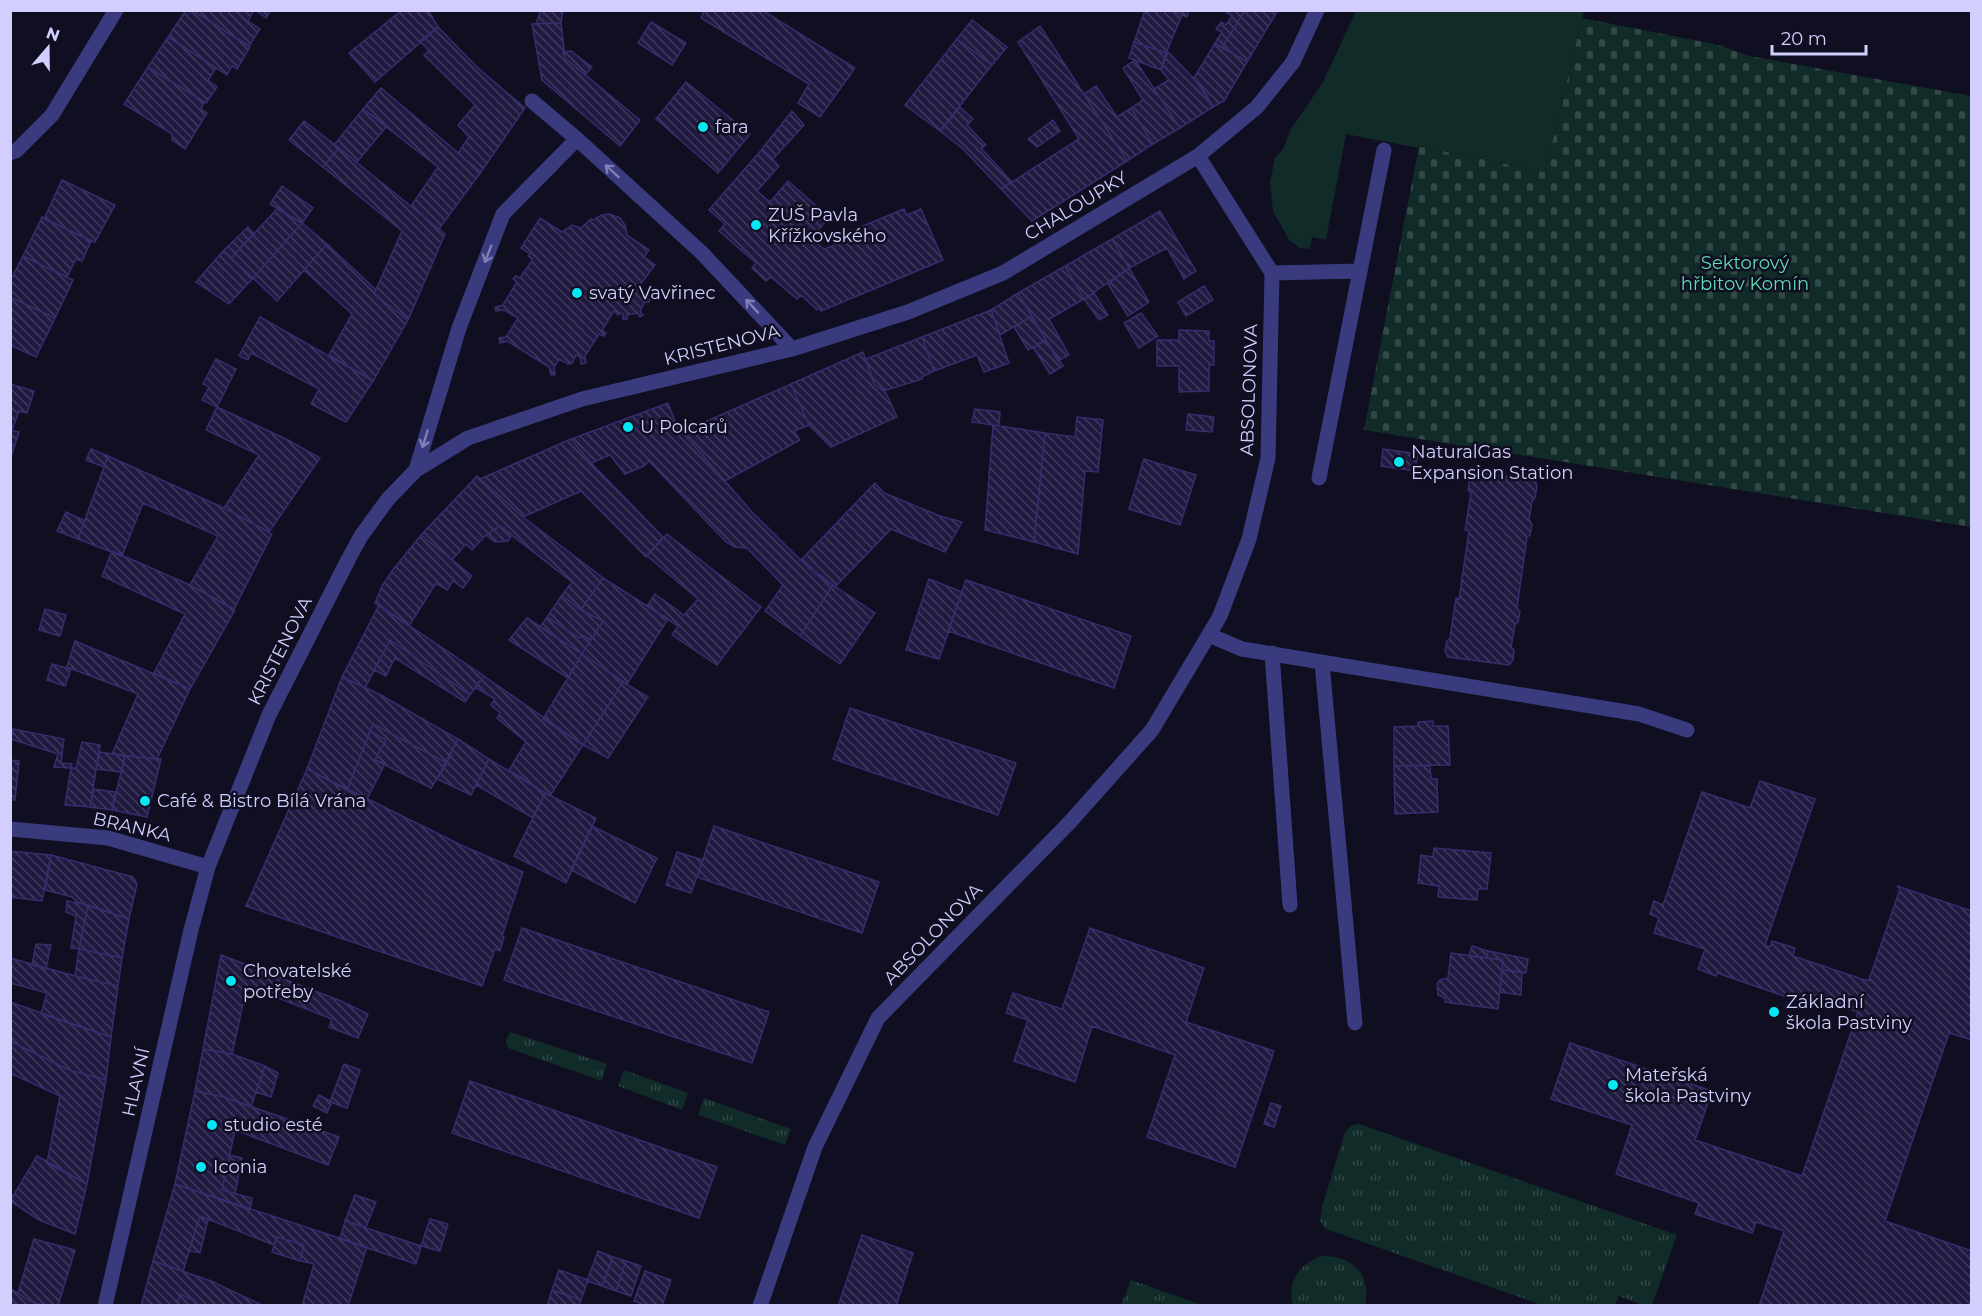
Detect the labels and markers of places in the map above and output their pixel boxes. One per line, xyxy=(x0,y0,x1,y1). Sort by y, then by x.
place label: fara xyxy=(715,116,749,138)
marker: fara xyxy=(696,120,710,134)
place label: ZUŠ Pavla Křížkovského xyxy=(768,204,886,247)
marker: ZUŠ Pavla Křížkovského xyxy=(749,218,763,232)
place label: svatý Vavřinec xyxy=(589,282,716,304)
marker: svatý Vavřinec xyxy=(570,286,584,300)
place label: U Polcarů xyxy=(640,416,728,438)
marker: U Polcarů xyxy=(621,420,635,434)
place label: NaturalGas Expansion Station xyxy=(1411,441,1573,484)
marker: NaturalGas Expansion Station xyxy=(1392,455,1406,469)
place label: Café & Bistro Bílá Vrána xyxy=(157,790,366,812)
marker: Café & Bistro Bílá Vrána xyxy=(138,794,152,808)
place label: Chovatelské potřeby xyxy=(243,960,352,1003)
marker: Chovatelské potřeby xyxy=(224,974,238,988)
place label: Základní škola Pastviny xyxy=(1786,991,1912,1034)
marker: Základní škola Pastviny xyxy=(1767,1005,1781,1019)
place label: Mateřská škola Pastviny xyxy=(1625,1064,1751,1107)
marker: Mateřská škola Pastviny xyxy=(1606,1078,1620,1092)
place label: studio esté xyxy=(224,1114,323,1136)
marker: studio esté xyxy=(205,1118,219,1132)
place label: Iconia xyxy=(213,1156,267,1178)
marker: Iconia xyxy=(194,1160,208,1174)

